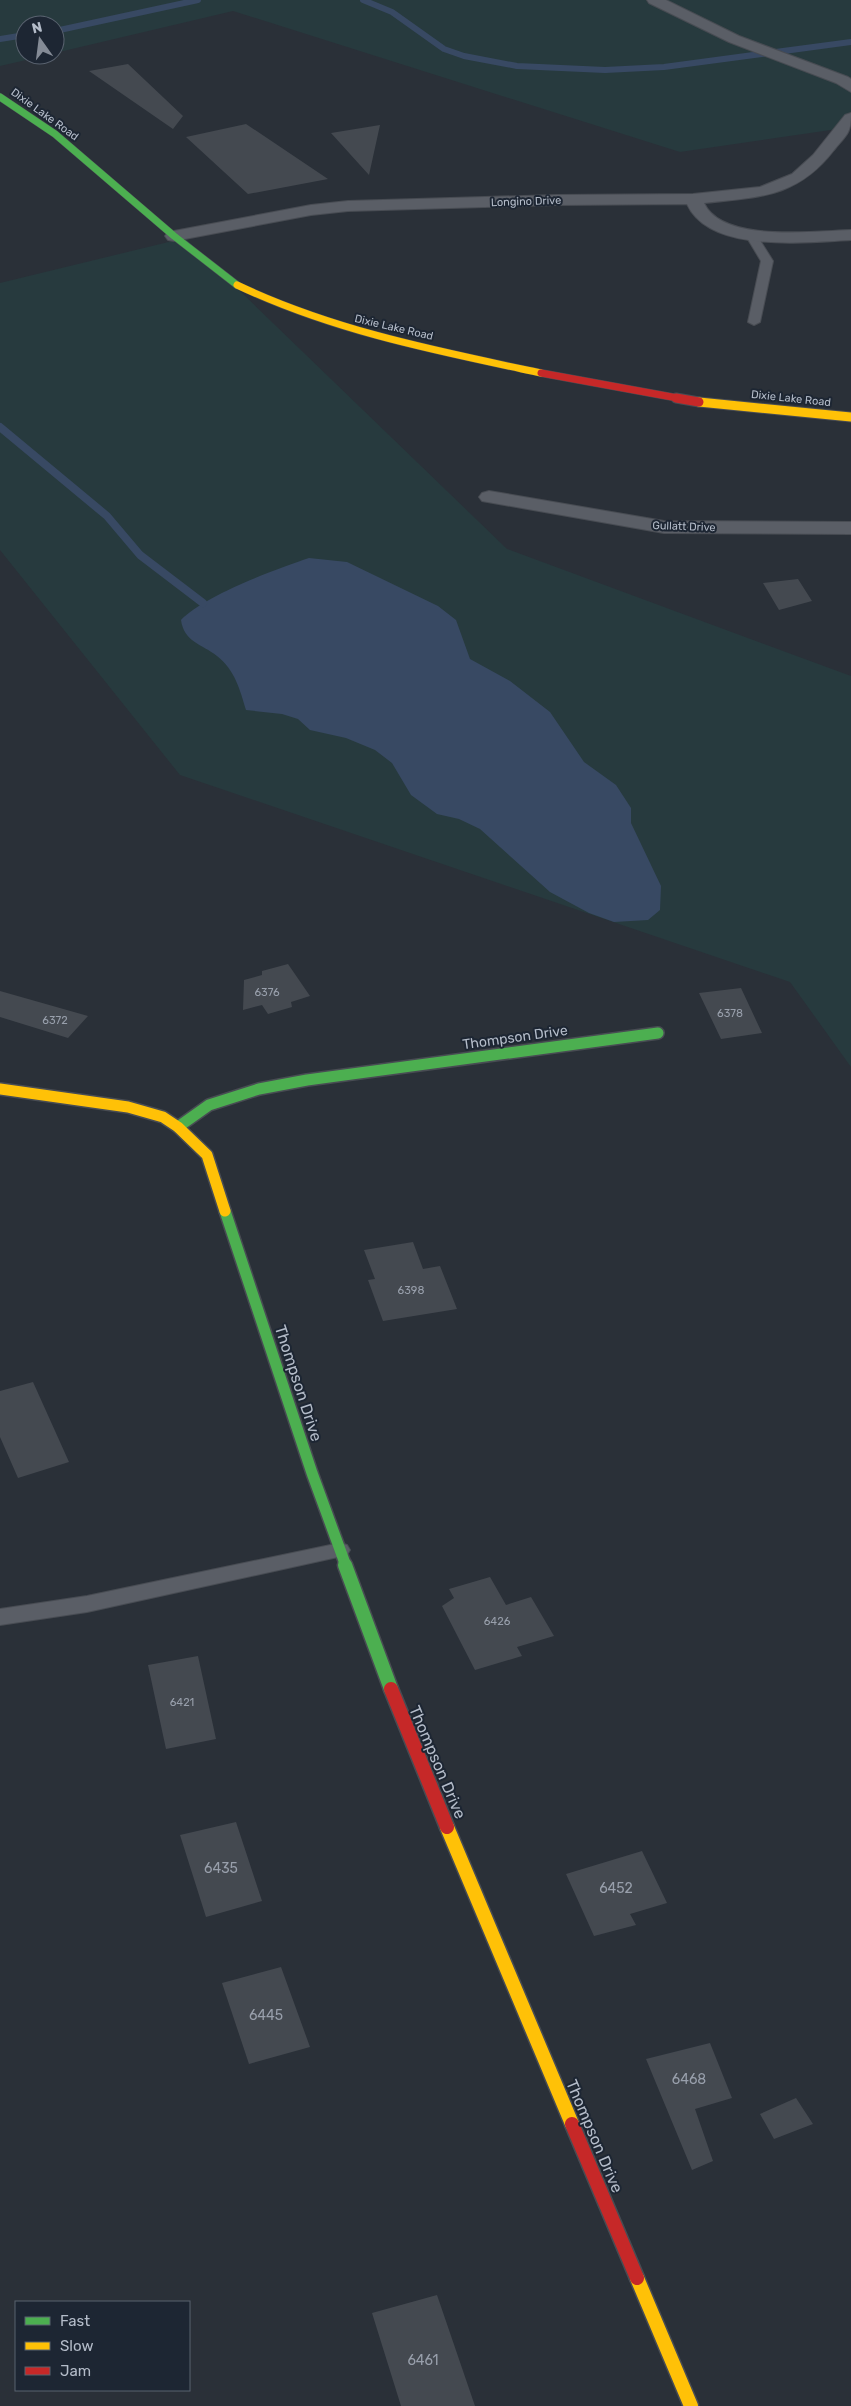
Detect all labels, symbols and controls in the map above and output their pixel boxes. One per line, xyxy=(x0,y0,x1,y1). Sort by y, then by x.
north arrow xyxy=(15,15,65,65)
text: N xyxy=(30,18,44,37)
street label: Dixie Lake Road xyxy=(8,86,81,143)
street label: Longino Drive xyxy=(491,194,561,209)
street label: Dixie Lake Road xyxy=(353,312,434,343)
street label: Dixie Lake Road xyxy=(750,388,832,409)
street label: Gullatt Drive xyxy=(652,519,716,534)
house number: 6376 xyxy=(254,986,280,999)
house number: 6378 xyxy=(717,1007,743,1020)
house number: 6372 xyxy=(42,1014,68,1027)
street label: Thompson Drive xyxy=(461,1022,569,1053)
house number: 6398 xyxy=(398,1284,424,1297)
street label: Thompson Drive xyxy=(271,1323,326,1444)
house number: 6426 xyxy=(484,1615,511,1628)
house number: 6421 xyxy=(170,1696,194,1709)
street label: Thompson Drive xyxy=(405,1703,470,1822)
house number: 6435 xyxy=(204,1860,238,1877)
house number: 6452 xyxy=(599,1880,633,1897)
house number: 6445 xyxy=(249,2007,283,2024)
house number: 6468 xyxy=(672,2071,706,2088)
street label: Thompson Drive xyxy=(562,2077,627,2196)
legend xyxy=(15,2301,190,2391)
text: Fast xyxy=(60,2312,90,2330)
text: Slow xyxy=(60,2337,93,2355)
house number: 6461 xyxy=(407,2352,439,2369)
text: Jam xyxy=(60,2362,91,2380)

